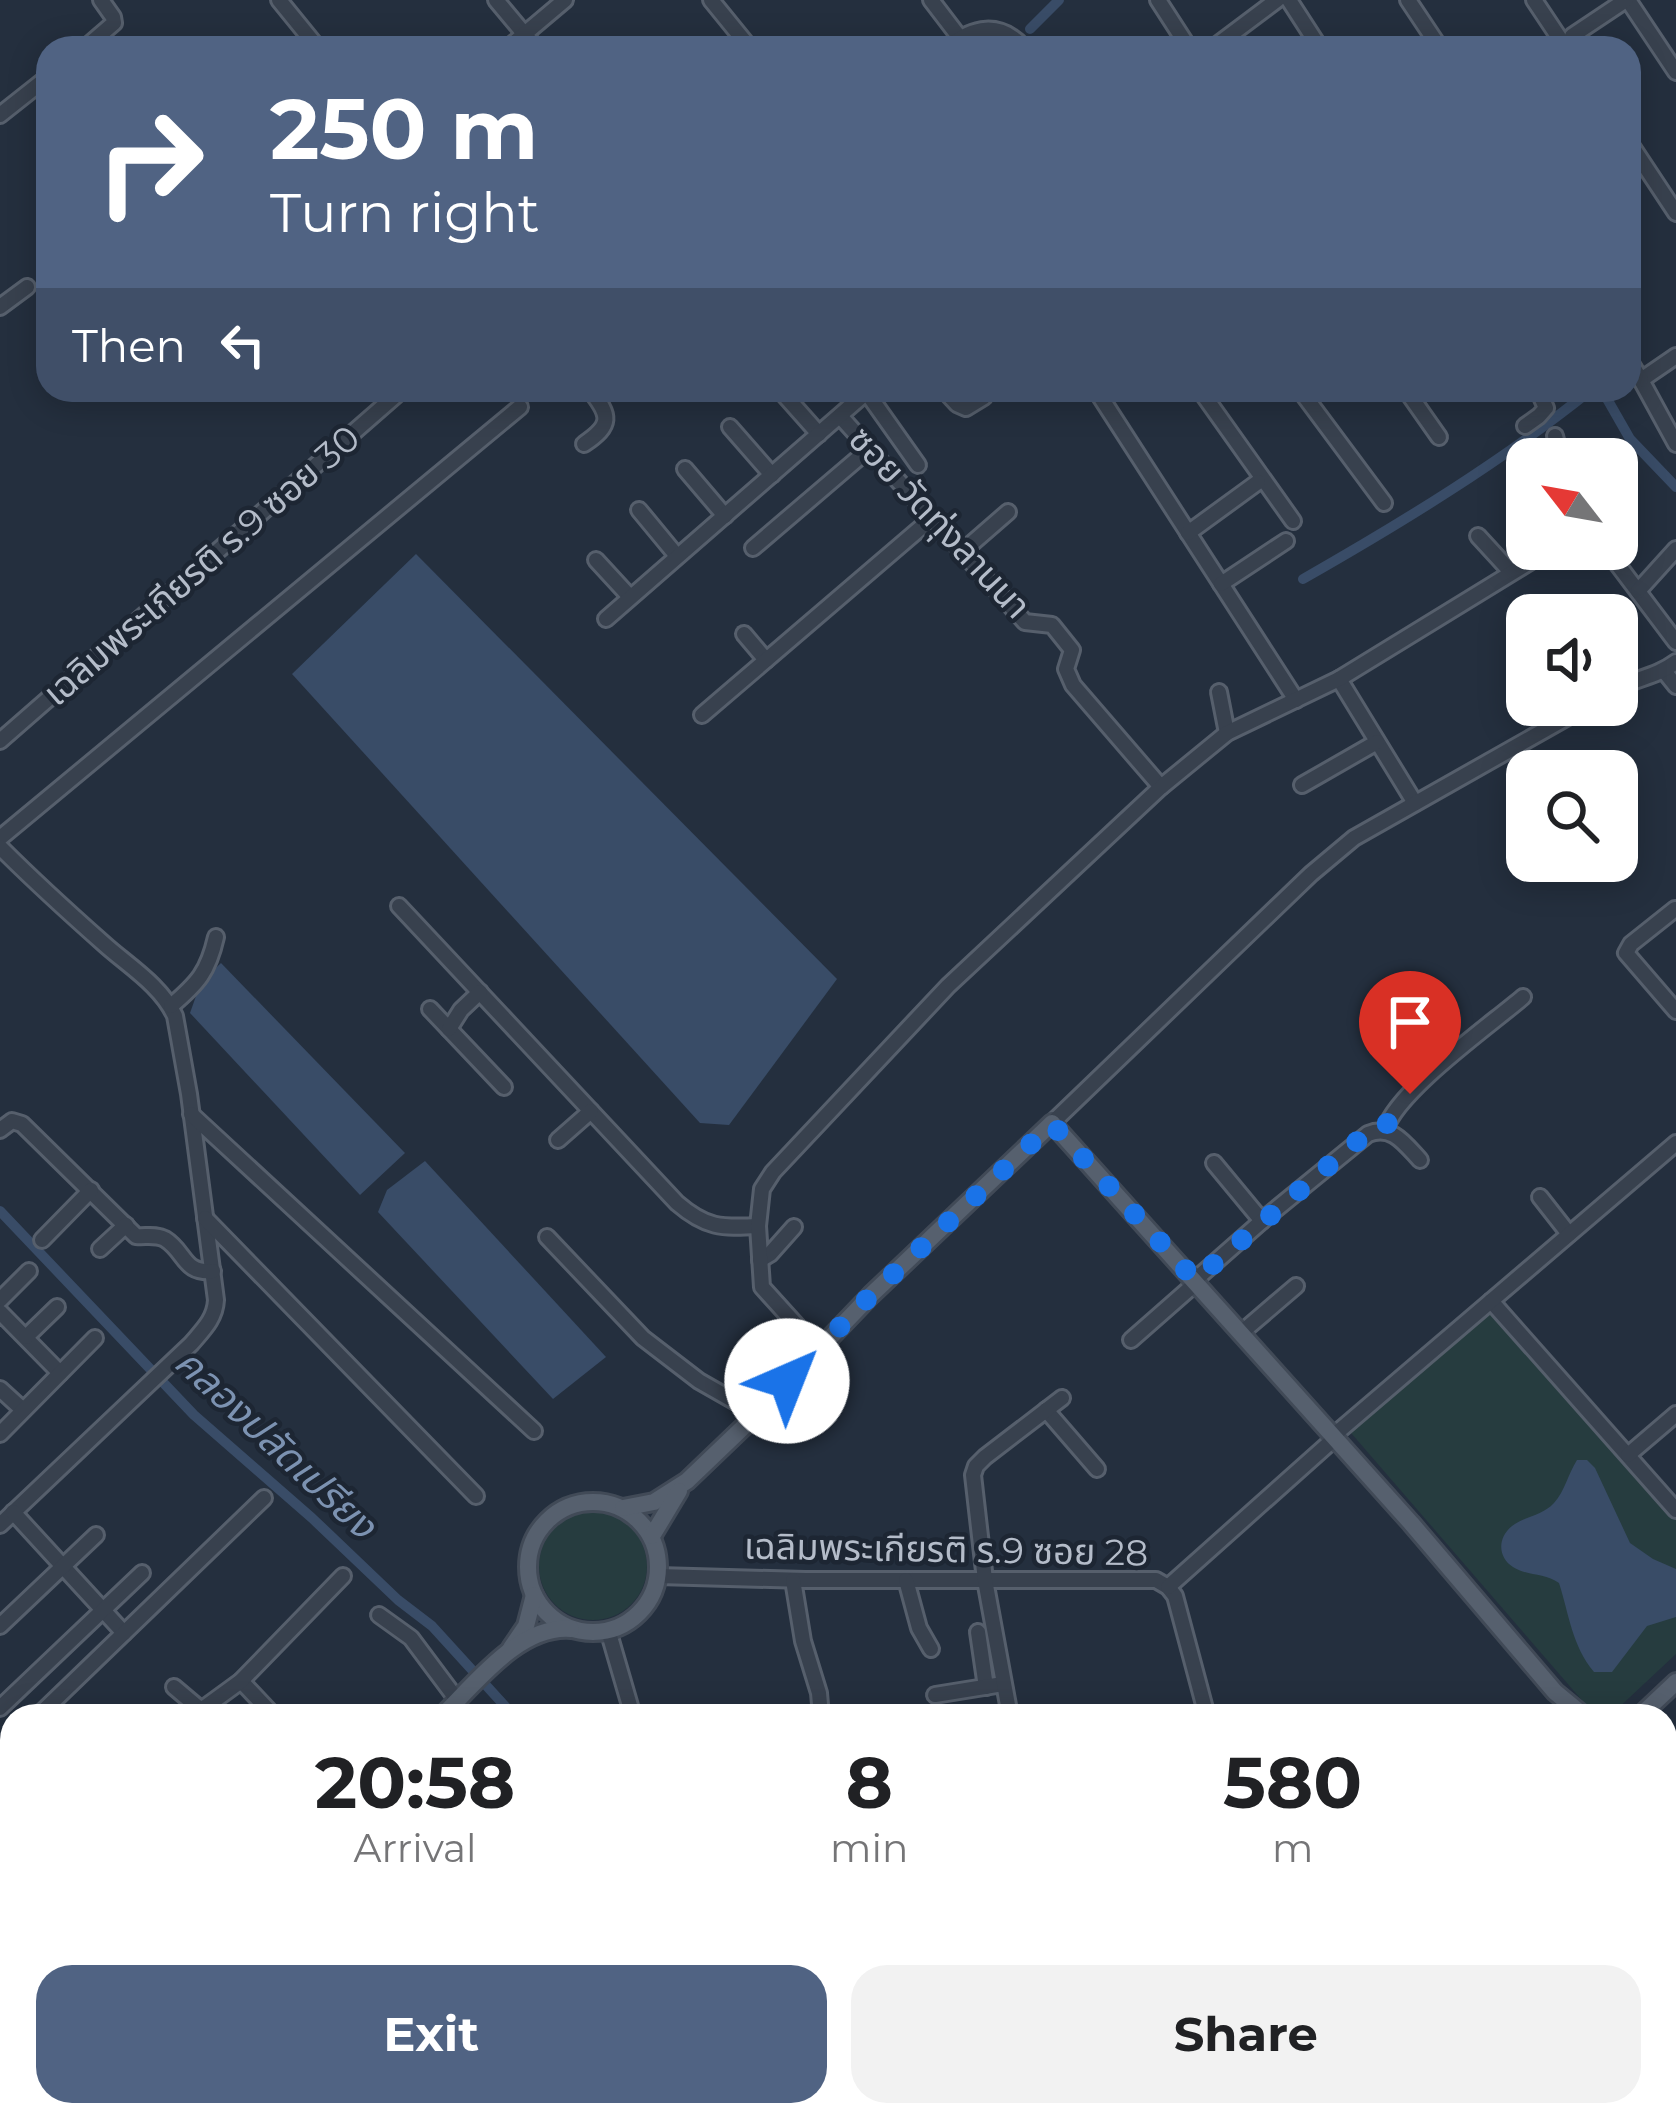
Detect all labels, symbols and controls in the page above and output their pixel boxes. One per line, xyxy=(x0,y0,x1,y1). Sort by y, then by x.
text: 250 m xyxy=(270,78,538,180)
icon: right xyxy=(72,84,228,240)
text: Turn right xyxy=(270,180,540,246)
icon: left xyxy=(210,312,276,378)
text: Then xyxy=(72,318,186,373)
street label: เฉลิมพระเกียรติ ร.9 ซอย 30 xyxy=(34,416,368,714)
street label: ซอย วัดทุ่งลานนา xyxy=(840,417,1040,627)
north arrow xyxy=(1506,438,1638,570)
map controls xyxy=(1506,438,1638,882)
button: sound xyxy=(1506,594,1638,726)
button: search xyxy=(1506,750,1638,882)
pin xyxy=(1359,971,1461,1094)
icon: arrive xyxy=(1377,989,1443,1055)
position arrow xyxy=(724,1318,850,1444)
water label: คลองปลัดเปรียง xyxy=(166,1338,388,1550)
street label: เฉลิมพระเกียรติ ร.9 ซอย 28 xyxy=(743,1523,1149,1575)
text: 20:58 xyxy=(315,1738,515,1826)
text: 8 xyxy=(845,1738,893,1826)
text: 580 xyxy=(1223,1738,1362,1826)
text: Arrival xyxy=(354,1824,477,1872)
text: min xyxy=(830,1824,908,1872)
text: m xyxy=(1272,1824,1313,1872)
button: Exit xyxy=(36,1965,827,2103)
button: Share xyxy=(851,1965,1641,2103)

